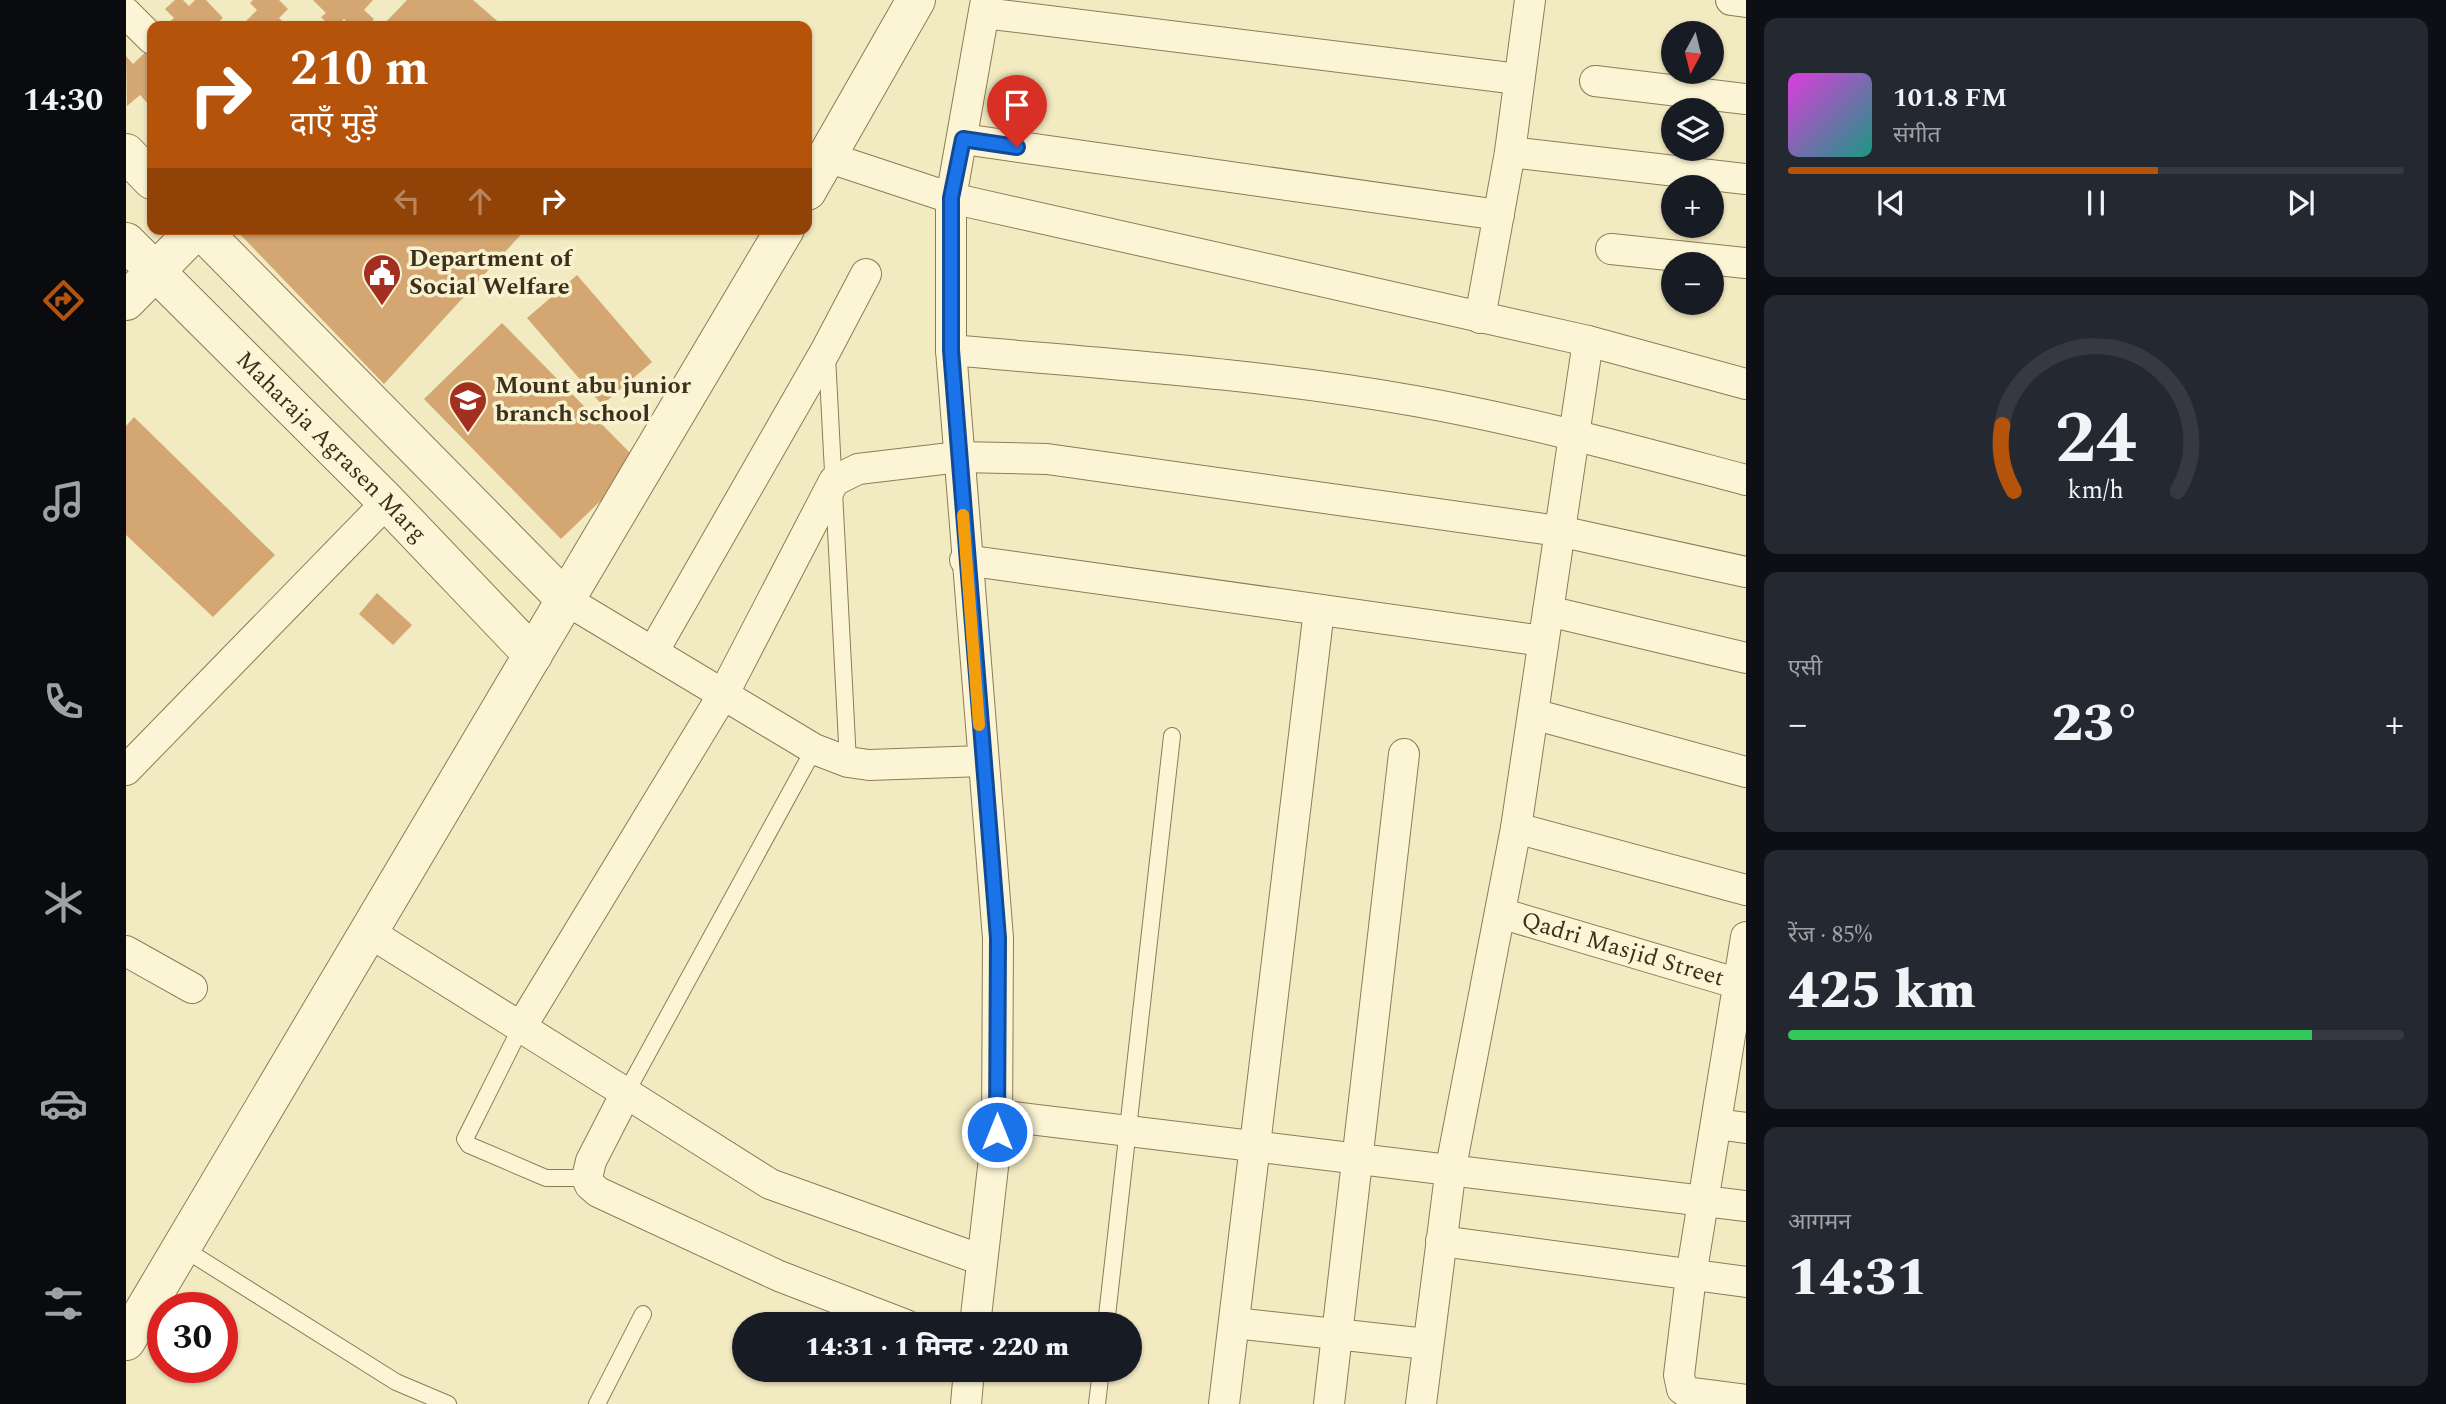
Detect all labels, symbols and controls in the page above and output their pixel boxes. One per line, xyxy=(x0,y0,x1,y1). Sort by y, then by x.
north arrow xyxy=(1661,21,1724,84)
map controls xyxy=(1661,21,1724,315)
text: 210 m xyxy=(290,32,429,107)
icon: right xyxy=(175,49,266,140)
pin xyxy=(987,75,1047,147)
text: 14:30 xyxy=(23,76,103,125)
text: 101.8 FM xyxy=(1893,78,2007,118)
icon: arrive xyxy=(998,86,1036,124)
button: layers xyxy=(1661,98,1724,161)
text: दाएँ मुड़ें xyxy=(290,100,377,149)
text: संगीत xyxy=(1893,118,1941,153)
button: + xyxy=(1661,175,1724,238)
icon: left xyxy=(388,182,426,220)
icon: ahead xyxy=(461,182,499,220)
icon: right xyxy=(534,182,572,220)
icon: previous xyxy=(1872,184,1910,222)
icon: pause xyxy=(2077,184,2115,222)
icon: next xyxy=(2282,184,2320,222)
place label: Department of Social Welfare xyxy=(409,241,574,305)
public building icon: Department of Social Welfare xyxy=(361,252,403,307)
button: − xyxy=(1661,252,1724,315)
icon: directions xyxy=(39,276,88,325)
street label: Maharaja Agrasen Marg xyxy=(227,343,435,551)
place label: Mount abu junior branch school xyxy=(495,368,692,432)
school or university icon: Mount abu junior branch school xyxy=(447,379,489,434)
text: 24 xyxy=(2055,384,2137,495)
text: km/h xyxy=(2068,472,2124,510)
icon: music xyxy=(39,477,88,526)
text: एसी xyxy=(1788,651,1822,686)
icon: phone xyxy=(39,677,88,726)
text: 23° xyxy=(2052,685,2140,764)
text: − xyxy=(1788,696,1807,754)
text: + xyxy=(2385,696,2404,754)
icon: climate xyxy=(39,878,88,927)
street label: Qadri Masjid Street xyxy=(1517,902,1729,997)
text: रेंज · 85% xyxy=(1788,918,1872,953)
text: 425 km xyxy=(1788,952,1976,1031)
icon: car xyxy=(39,1079,88,1128)
position arrow xyxy=(960,1095,1034,1169)
text: आगमन xyxy=(1788,1205,1851,1240)
text: 14:31 xyxy=(1788,1239,1927,1318)
icon: filters xyxy=(39,1279,88,1328)
speed limit sign: 30 xyxy=(147,1292,238,1383)
text: 14:31 · 1 मिनट · 220 m xyxy=(805,1327,1069,1367)

